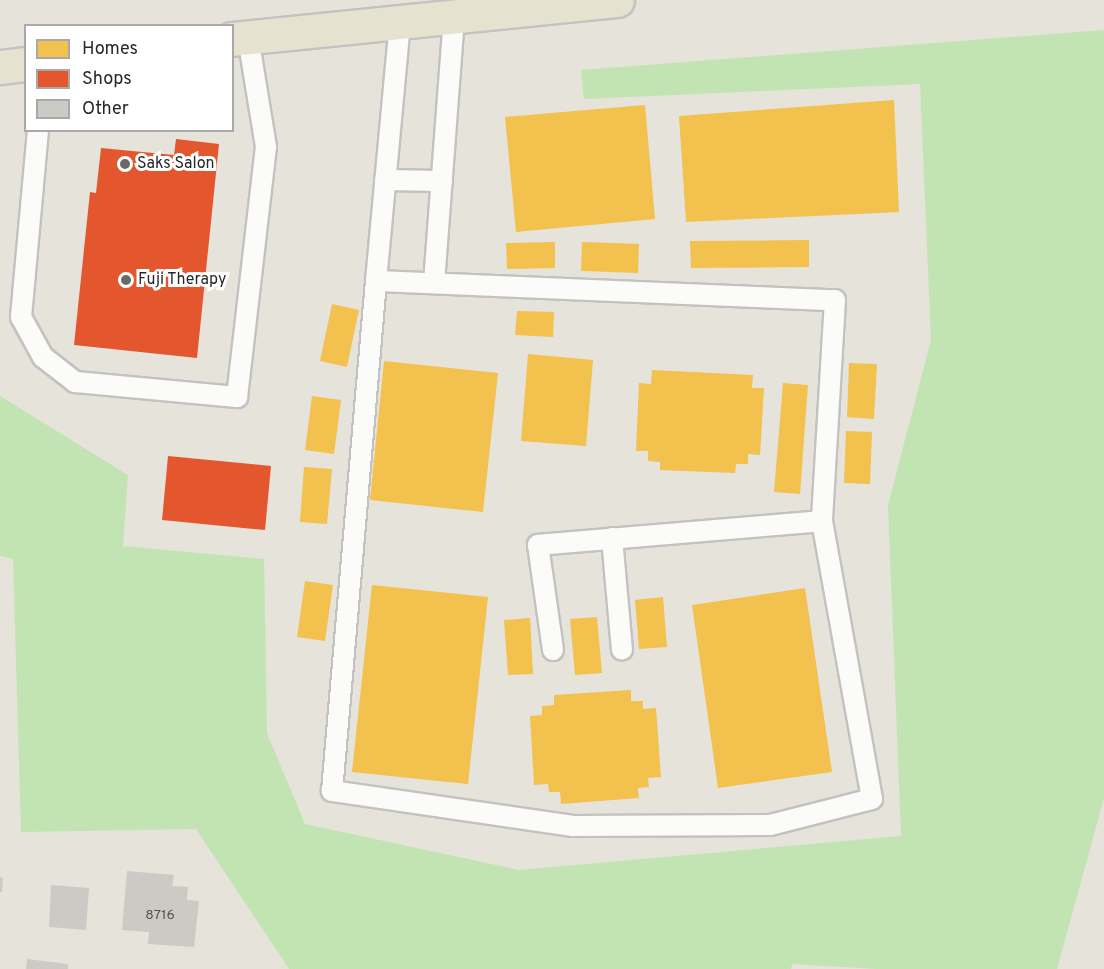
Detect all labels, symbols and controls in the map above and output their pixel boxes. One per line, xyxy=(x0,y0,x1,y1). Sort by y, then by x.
legend xyxy=(24,24,234,132)
text: Homes xyxy=(82,38,138,61)
text: Shops xyxy=(82,68,132,91)
text: Other xyxy=(82,98,129,121)
place label: Saks Salon xyxy=(137,154,214,174)
marker: Saks Salon xyxy=(118,157,132,171)
place label: Fuji Therapy xyxy=(138,270,227,290)
marker: Fuji Therapy xyxy=(119,273,133,287)
house number: 8716 xyxy=(145,908,175,924)

